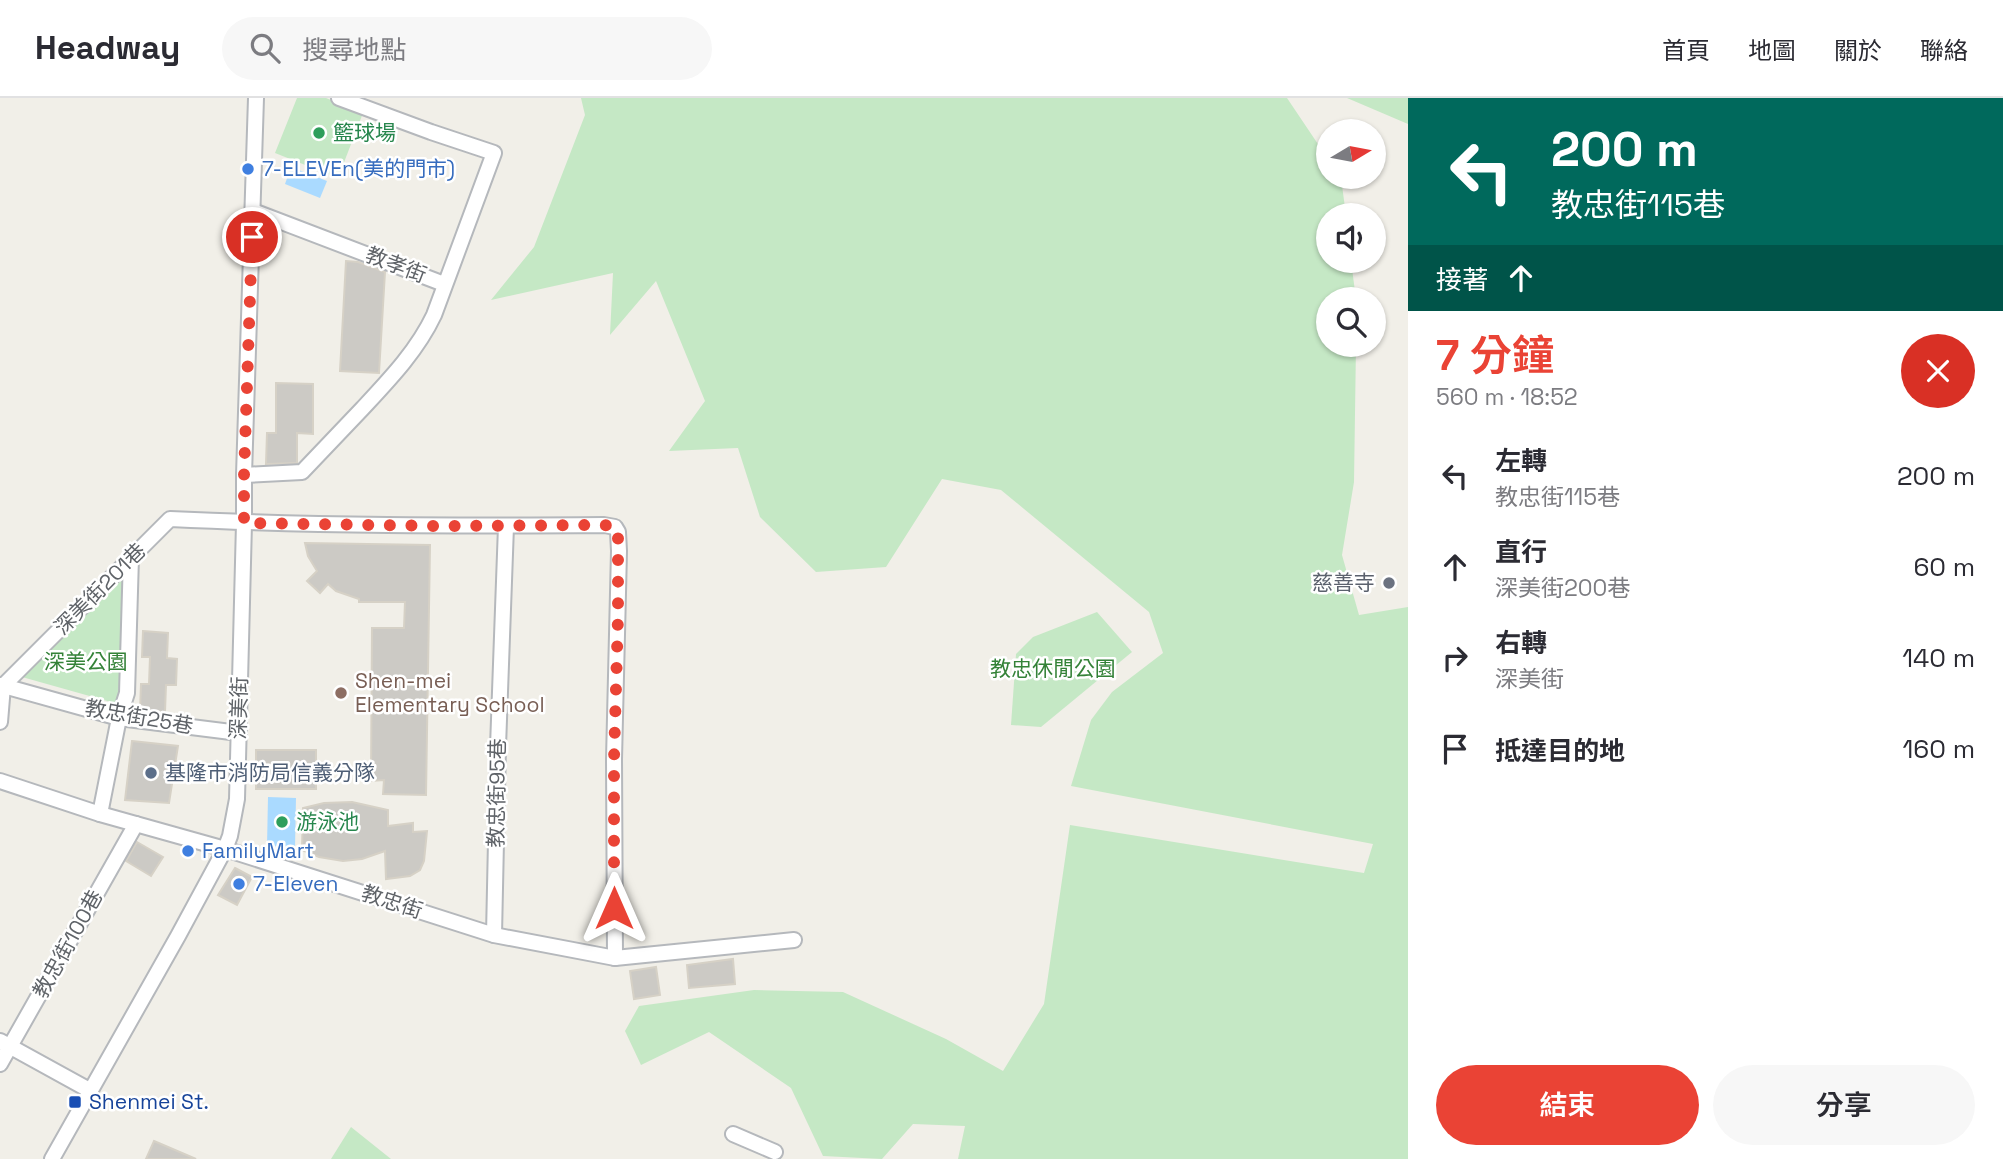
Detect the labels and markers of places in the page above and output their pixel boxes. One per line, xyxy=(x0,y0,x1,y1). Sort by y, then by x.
place label: 籃球場 xyxy=(333,119,396,146)
marker: 籃球場 xyxy=(311,125,327,141)
place label: 7-ELEVEn(美的門市) xyxy=(262,155,455,182)
marker: 7-ELEVEn(美的門市) xyxy=(240,161,256,177)
pin xyxy=(222,207,282,267)
place label: 慈善寺 xyxy=(1312,569,1375,596)
marker: 慈善寺 xyxy=(1381,575,1397,591)
place label: Shen-mei Elementary School xyxy=(355,667,545,718)
marker: Shen-mei Elementary School xyxy=(333,685,349,701)
place label: 基隆市消防局信義分隊 xyxy=(165,759,375,786)
marker: 基隆市消防局信義分隊 xyxy=(143,765,159,781)
place label: 游泳池 xyxy=(296,808,359,835)
marker: 游泳池 xyxy=(274,814,290,830)
place label: FamilyMart xyxy=(202,837,314,864)
marker: FamilyMart xyxy=(180,843,196,859)
place label: 7-Eleven xyxy=(253,870,338,897)
marker: 7-Eleven xyxy=(231,876,247,892)
place label: Shenmei St. xyxy=(89,1088,209,1115)
marker: Shenmei St. xyxy=(67,1094,83,1110)

